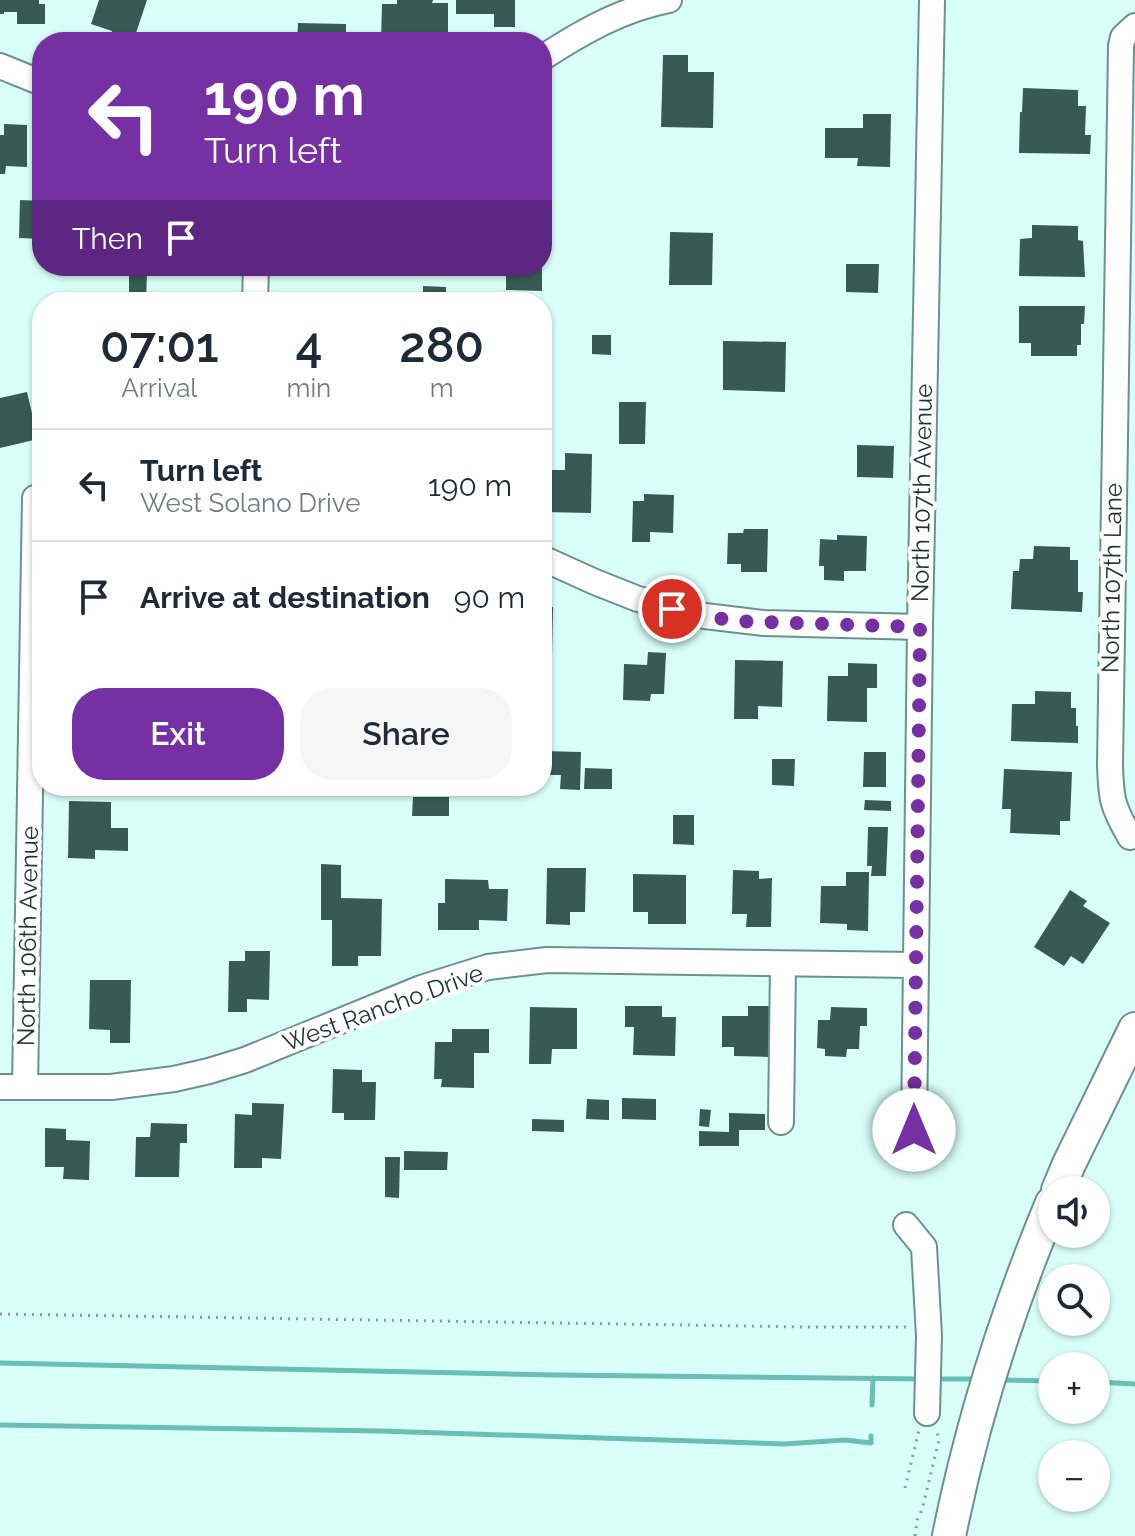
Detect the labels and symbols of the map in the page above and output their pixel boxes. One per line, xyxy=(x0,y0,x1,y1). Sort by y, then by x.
street label: North 107th Avenue xyxy=(905,384,938,602)
street label: North 107th Lane xyxy=(1095,483,1128,673)
pin xyxy=(638,575,706,643)
street label: North 106th Avenue xyxy=(11,826,44,1046)
street label: West Rancho Drive xyxy=(279,958,487,1057)
position arrow xyxy=(872,1088,956,1172)

